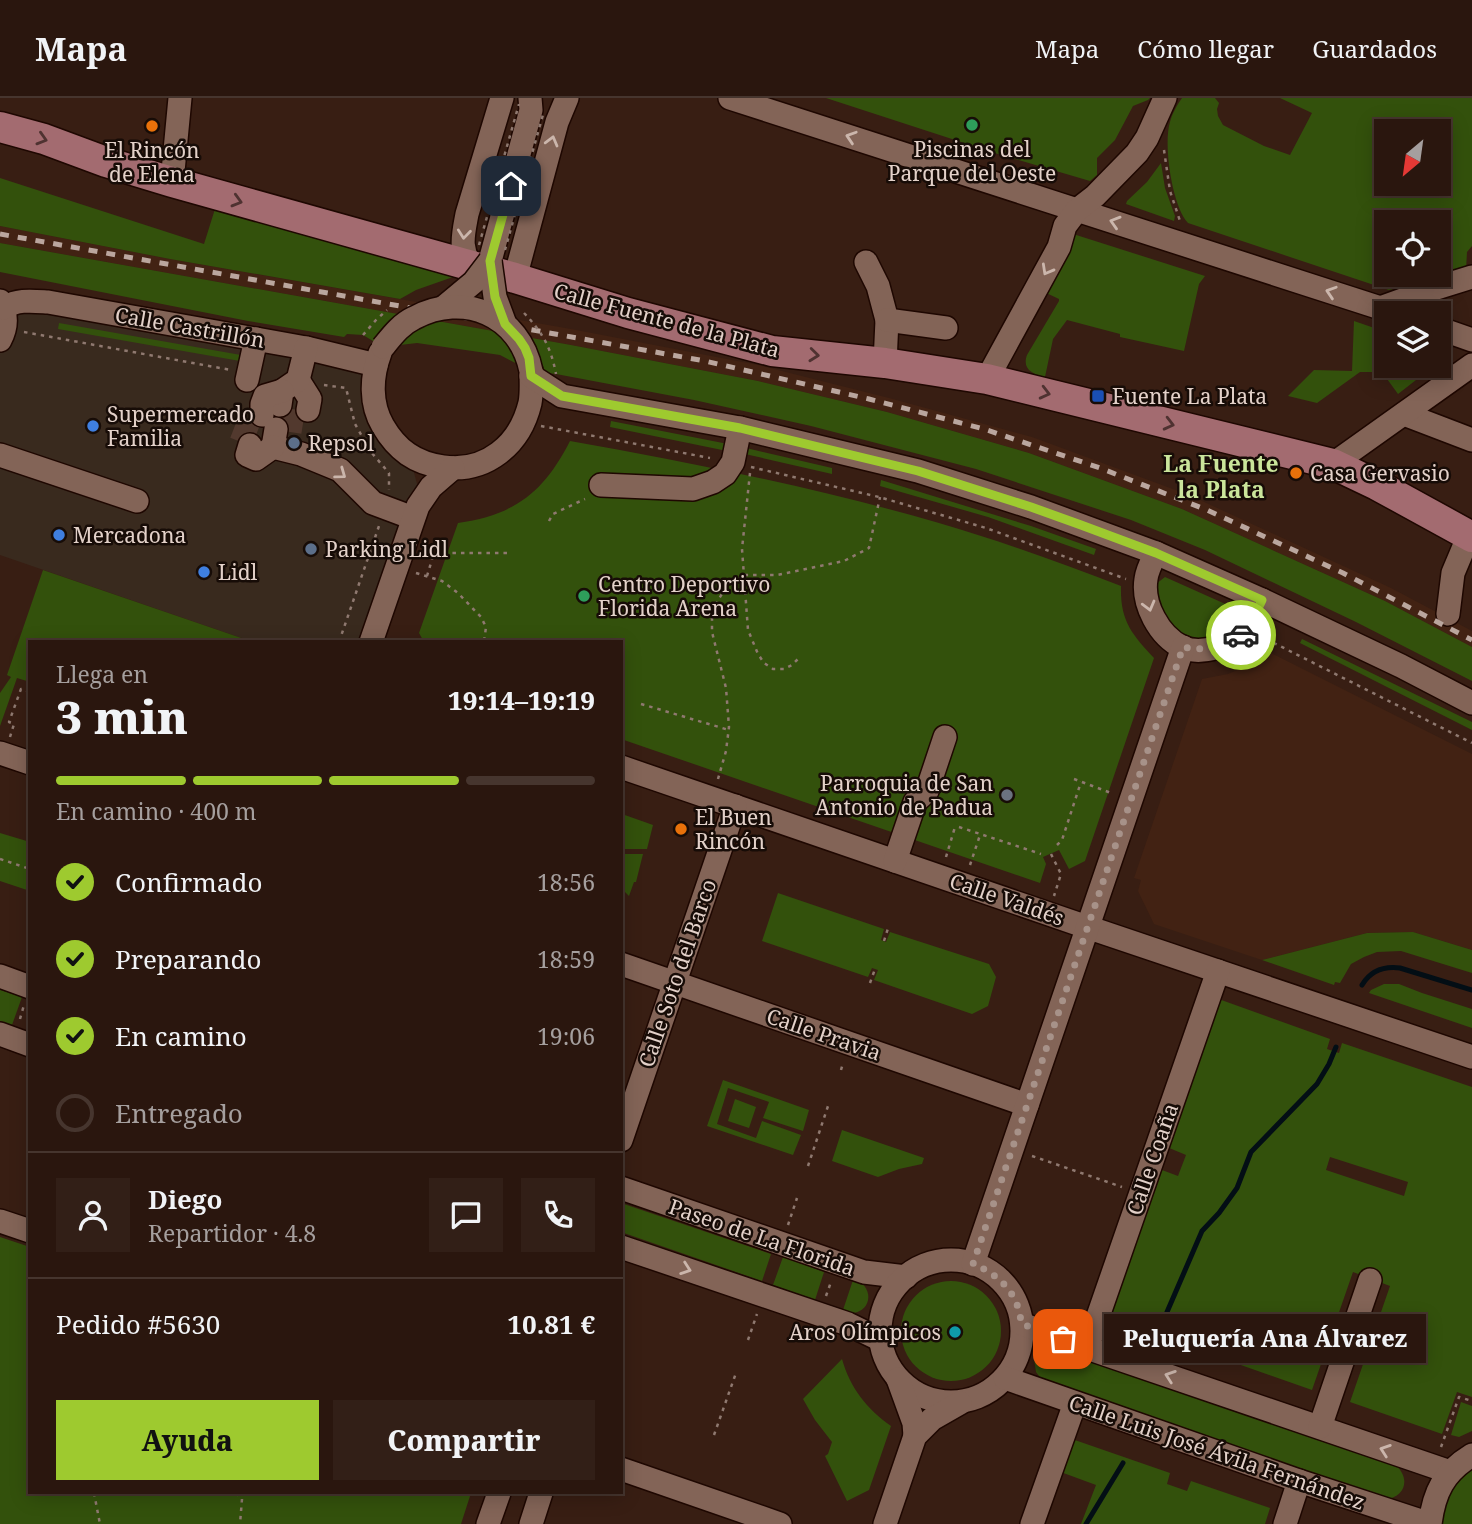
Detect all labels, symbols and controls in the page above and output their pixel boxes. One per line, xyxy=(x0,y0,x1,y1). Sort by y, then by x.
text: Mapa xyxy=(35,26,127,71)
text: Mapa xyxy=(1035,32,1099,65)
text: Cómo llegar xyxy=(1137,32,1274,65)
text: Guardados xyxy=(1312,32,1437,65)
marker: Piscinas del Parque del Oeste xyxy=(964,117,980,133)
marker: El Rincón de Elena xyxy=(144,118,160,134)
north arrow xyxy=(1374,119,1451,196)
map controls xyxy=(1374,119,1451,378)
one-way arrow xyxy=(36,130,48,145)
one-way arrow xyxy=(846,131,858,146)
place label: Piscinas del Parque del Oeste xyxy=(888,135,1056,187)
place label: El Rincón de Elena xyxy=(104,136,200,188)
one-way arrow xyxy=(544,136,558,148)
pin xyxy=(481,156,541,216)
icon: home xyxy=(492,167,530,205)
one-way arrow xyxy=(231,193,243,207)
button: locate xyxy=(1374,210,1451,287)
one-way arrow xyxy=(1109,216,1121,230)
one-way arrow xyxy=(457,228,472,240)
one-way arrow xyxy=(1041,263,1055,276)
street label: Calle Fuente de la Plata xyxy=(551,276,783,364)
one-way arrow xyxy=(1325,286,1338,300)
street label: Calle Castrillón xyxy=(113,300,267,354)
button: layers xyxy=(1374,301,1451,378)
one-way arrow xyxy=(808,348,820,363)
place label: Fuente La Plata xyxy=(1112,382,1267,410)
one-way arrow xyxy=(1039,385,1051,399)
marker: Fuente La Plata xyxy=(1090,388,1106,404)
place label: Supermercado Familia xyxy=(107,400,254,452)
one-way arrow xyxy=(1163,416,1175,430)
marker: Supermercado Familia xyxy=(85,418,101,434)
place label: Repsol xyxy=(308,429,374,457)
marker: Repsol xyxy=(286,435,302,451)
district label: La Fuente la Plata xyxy=(1163,447,1279,505)
place label: Casa Gervasio xyxy=(1310,459,1450,487)
marker: Casa Gervasio xyxy=(1288,465,1304,481)
one-way arrow xyxy=(333,466,346,478)
place label: Mercadona xyxy=(73,521,186,549)
marker: Mercadona xyxy=(51,527,67,543)
place label: Parking Lidl xyxy=(325,535,448,563)
marker: Parking Lidl xyxy=(303,541,319,557)
place label: Lidl xyxy=(218,558,258,586)
marker: Lidl xyxy=(196,564,212,580)
place label: Centro Deportivo Florida Arena xyxy=(598,570,770,622)
marker: Centro Deportivo Florida Arena xyxy=(576,588,592,604)
one-way arrow xyxy=(1141,600,1155,612)
courier xyxy=(1206,600,1276,670)
icon: car xyxy=(1222,616,1260,654)
text: Llega en xyxy=(56,658,148,690)
text: 19:14–19:19 xyxy=(448,682,595,718)
text: 3 min xyxy=(56,685,188,747)
place label: Parroquia de San Antonio de Padua xyxy=(815,769,993,821)
marker: Parroquia de San Antonio de Padua xyxy=(999,787,1015,803)
text: En camino · 400 m xyxy=(56,795,257,827)
place label: El Buen Rincón xyxy=(695,803,772,855)
marker: El Buen Rincón xyxy=(673,821,689,837)
icon: check xyxy=(56,863,94,901)
text: Confirmado xyxy=(115,864,262,900)
text: 18:56 xyxy=(537,866,595,898)
street label: Calle Valdés xyxy=(946,866,1068,932)
street label: Calle Soto del Barco xyxy=(632,875,722,1071)
icon: check xyxy=(56,940,94,978)
text: Preparando xyxy=(115,941,262,977)
text: 18:59 xyxy=(537,943,595,975)
street label: Calle Pravia xyxy=(763,1001,885,1067)
icon: check xyxy=(56,1017,94,1055)
text: En camino xyxy=(115,1018,247,1054)
text: 19:06 xyxy=(537,1020,595,1052)
text: Entregado xyxy=(115,1095,243,1131)
street label: Calle Coaña xyxy=(1120,1099,1184,1219)
button: person xyxy=(56,1178,130,1252)
button: chat xyxy=(429,1178,503,1252)
button: phone xyxy=(521,1178,595,1252)
text: Diego xyxy=(148,1181,223,1217)
street label: Paseo de La Florida xyxy=(665,1192,859,1282)
text: Repartidor · 4.8 xyxy=(148,1217,316,1249)
one-way arrow xyxy=(679,1261,691,1275)
text: Pedido #5630 xyxy=(56,1306,220,1342)
text: 10.81 € xyxy=(507,1306,595,1342)
pin xyxy=(1033,1309,1093,1369)
callout: Peluquería Ana Álvarez xyxy=(1105,1314,1427,1364)
place label: Aros Olímpicos xyxy=(789,1318,941,1346)
icon: bag xyxy=(1044,1320,1082,1358)
text: Peluquería Ana Álvarez xyxy=(1123,1322,1407,1354)
marker: Aros Olímpicos xyxy=(947,1324,963,1340)
one-way arrow xyxy=(1164,1370,1177,1384)
street label: Calle Luis José Ávila Fernández xyxy=(1065,1388,1369,1516)
button: Ayuda xyxy=(56,1400,319,1480)
button: Compartir xyxy=(333,1400,595,1480)
one-way arrow xyxy=(1380,1444,1392,1458)

